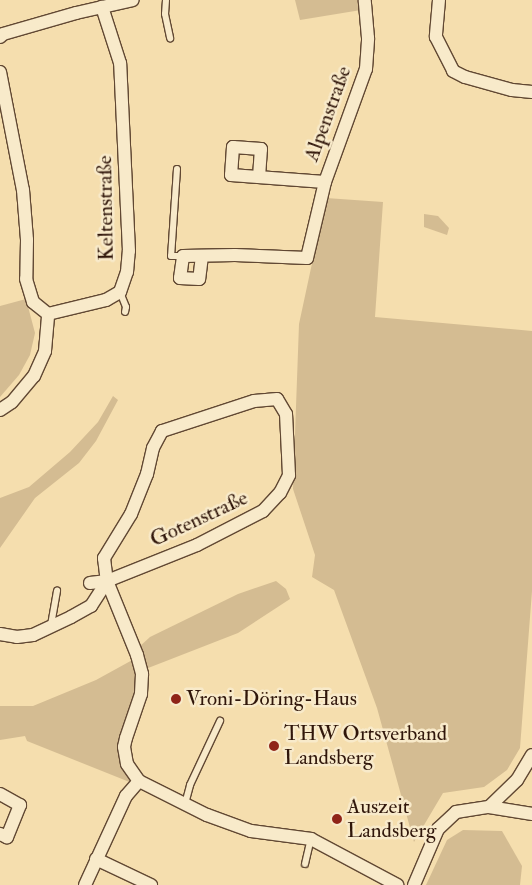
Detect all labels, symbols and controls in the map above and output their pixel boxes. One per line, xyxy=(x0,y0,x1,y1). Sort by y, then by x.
street label: Alpenstraße xyxy=(299,63,357,165)
street label: Keltenstraße xyxy=(92,155,120,261)
street label: Gotenstraße xyxy=(146,485,252,553)
place label: Vroni-Döring-Haus xyxy=(186,686,357,712)
marker: Vroni-Döring-Haus xyxy=(170,693,182,705)
place label: THW Ortsverband Landsberg xyxy=(284,721,447,771)
marker: THW Ortsverband Landsberg xyxy=(268,740,280,752)
place label: Auszeit Landsberg xyxy=(347,794,436,844)
marker: Auszeit Landsberg xyxy=(331,813,343,825)

